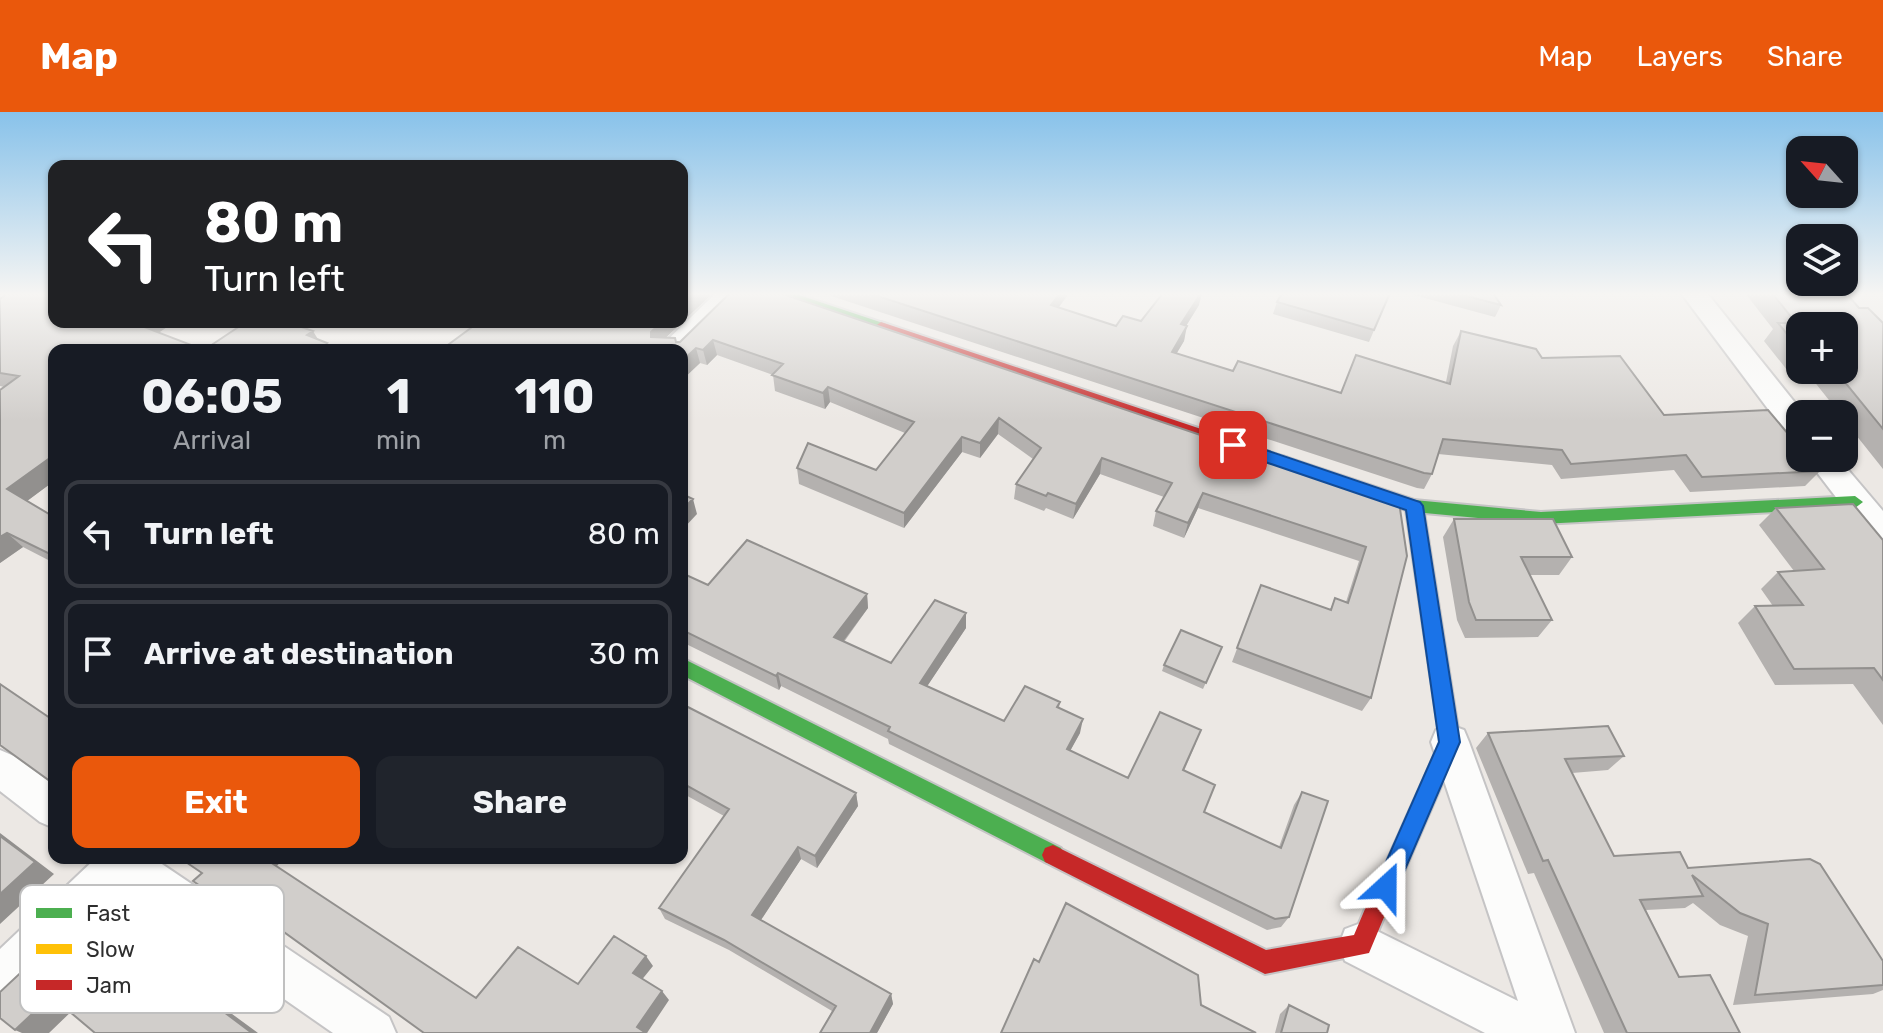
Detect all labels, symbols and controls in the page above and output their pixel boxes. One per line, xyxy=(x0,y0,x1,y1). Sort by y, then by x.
text: Map xyxy=(40,33,118,79)
text: Map xyxy=(1538,40,1593,73)
text: Layers xyxy=(1637,40,1723,73)
text: Share xyxy=(1767,40,1843,73)
north arrow xyxy=(1786,136,1858,208)
map controls xyxy=(1786,136,1858,472)
text: 80 m xyxy=(204,190,343,256)
icon: left xyxy=(72,192,176,296)
button: layers xyxy=(1786,224,1858,296)
text: Turn left xyxy=(204,257,345,300)
button: + xyxy=(1786,312,1858,384)
text: 06:05 xyxy=(141,368,283,425)
text: 1 xyxy=(387,368,411,425)
text: 110 xyxy=(514,368,595,425)
button: − xyxy=(1786,400,1858,472)
pin xyxy=(1199,411,1267,479)
icon: arrive xyxy=(1211,423,1255,467)
text: Arrival xyxy=(173,425,251,456)
text: min xyxy=(376,425,421,456)
text: m xyxy=(543,425,566,456)
icon: left xyxy=(76,512,120,556)
text: Turn left xyxy=(144,516,274,552)
text: 80 m xyxy=(588,516,660,552)
icon: arrive xyxy=(76,632,120,676)
text: Arrive at destination xyxy=(144,636,454,672)
text: 30 m xyxy=(589,636,660,672)
button: Exit xyxy=(72,756,360,848)
button: Share xyxy=(376,756,664,848)
position arrow xyxy=(1344,845,1428,929)
legend xyxy=(20,885,284,1013)
text: Fast xyxy=(86,900,131,927)
text: Slow xyxy=(86,936,135,963)
text: Jam xyxy=(86,972,132,999)

